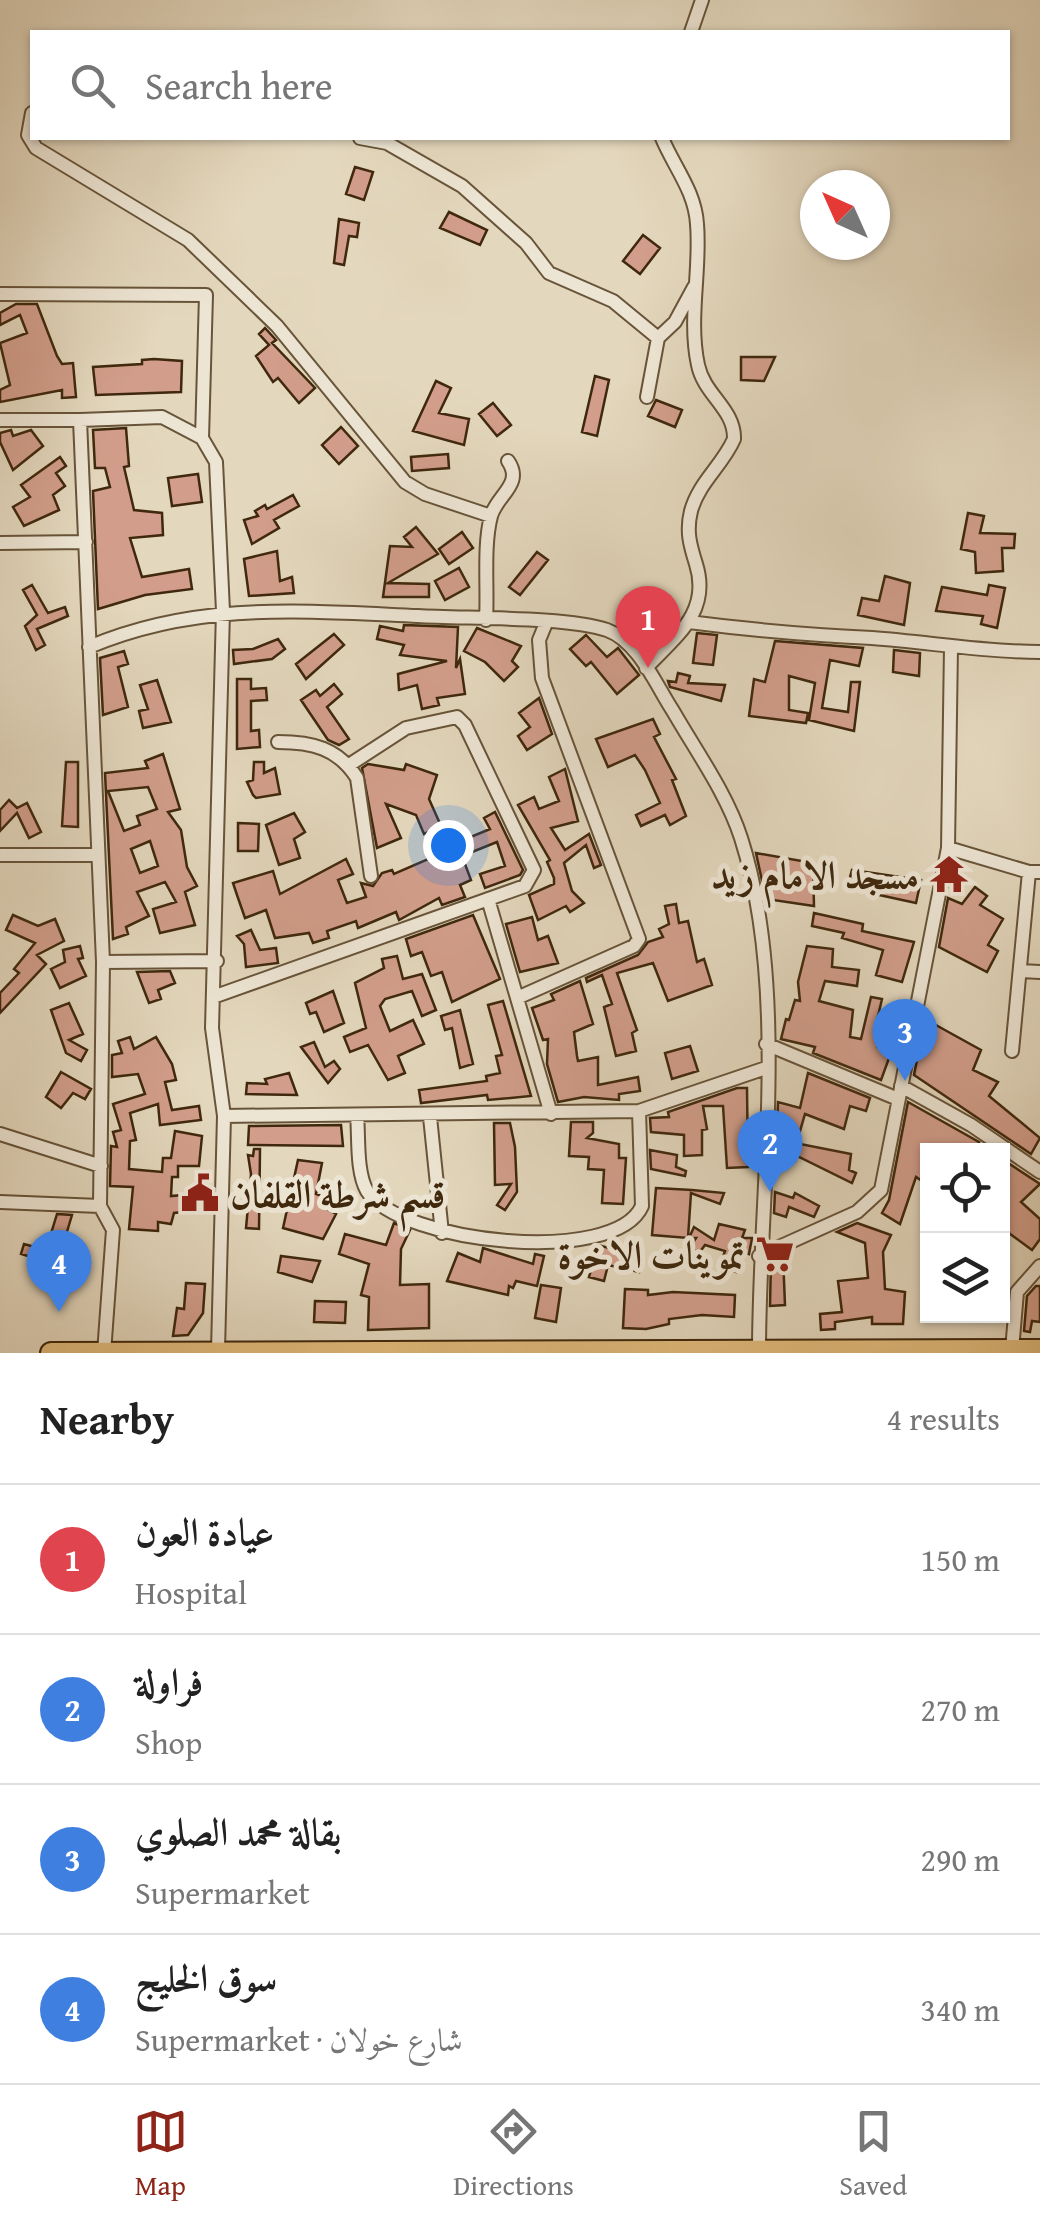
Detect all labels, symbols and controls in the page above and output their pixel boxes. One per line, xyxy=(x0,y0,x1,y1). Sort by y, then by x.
search box xyxy=(30,30,1010,140)
text: Search here xyxy=(145,57,333,113)
icon: search xyxy=(65,58,120,113)
north arrow xyxy=(800,170,890,260)
pin: 1 xyxy=(616,586,680,668)
your location xyxy=(423,820,474,871)
place label: مسجد الامام زيد xyxy=(711,846,919,909)
temple icon: مسجد الامام زيد xyxy=(928,853,970,895)
pin: 3 xyxy=(872,998,938,1081)
pin: 2 xyxy=(738,1110,802,1192)
map controls xyxy=(920,1143,1010,1323)
button: locate xyxy=(920,1143,1010,1233)
place label: قسم شرطة القلفان xyxy=(230,1165,445,1232)
public building icon: قسم شرطة القلفان xyxy=(179,1172,221,1214)
place label: تموينات الاخوة xyxy=(558,1226,745,1282)
pin: 4 xyxy=(27,1230,92,1312)
supermarket icon: تموينات الاخوة xyxy=(754,1233,796,1275)
button: layers xyxy=(920,1233,1010,1323)
text: Nearby xyxy=(40,1388,174,1449)
text: 4 results xyxy=(887,1395,1000,1442)
text: عيادة العون xyxy=(135,1503,274,1559)
text: 1 xyxy=(64,1536,81,1583)
text: 150 m xyxy=(921,1536,1000,1583)
text: Hospital xyxy=(135,1569,247,1616)
text: فراولة xyxy=(135,1653,203,1709)
text: 2 xyxy=(64,1686,81,1733)
text: 270 m xyxy=(921,1686,1000,1733)
text: Shop xyxy=(135,1719,202,1766)
text: بقالة محمد الصلوي xyxy=(135,1803,342,1859)
text: 3 xyxy=(64,1836,81,1883)
text: 290 m xyxy=(921,1836,1000,1883)
text: Supermarket xyxy=(135,1869,310,1916)
text: سوق الخليج xyxy=(135,1949,277,2005)
text: 4 xyxy=(64,1986,81,2033)
text: 340 m xyxy=(921,1986,1000,2033)
text: Supermarket · شارع خولان xyxy=(135,2016,463,2063)
tab: Map xyxy=(133,2104,188,2205)
tab: Directions xyxy=(453,2104,574,2205)
tab: Saved xyxy=(839,2104,907,2205)

